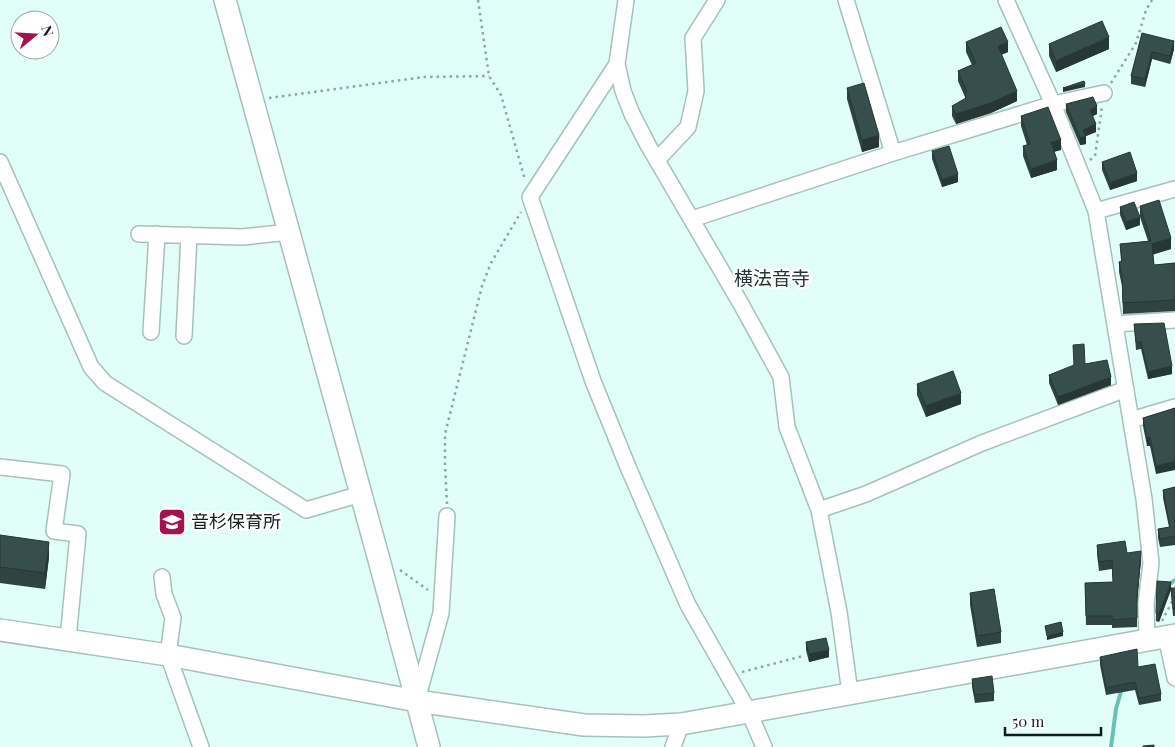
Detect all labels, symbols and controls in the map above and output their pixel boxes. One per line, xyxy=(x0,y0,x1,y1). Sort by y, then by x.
north arrow xyxy=(10,10,60,60)
text: N xyxy=(37,23,58,39)
district label: 横法音寺 xyxy=(734,264,810,290)
school or university icon: 音杉保育所 xyxy=(157,507,187,537)
place label: 音杉保育所 xyxy=(191,509,281,533)
scale bar xyxy=(1005,704,1101,736)
text: 50 m xyxy=(1012,711,1045,731)

